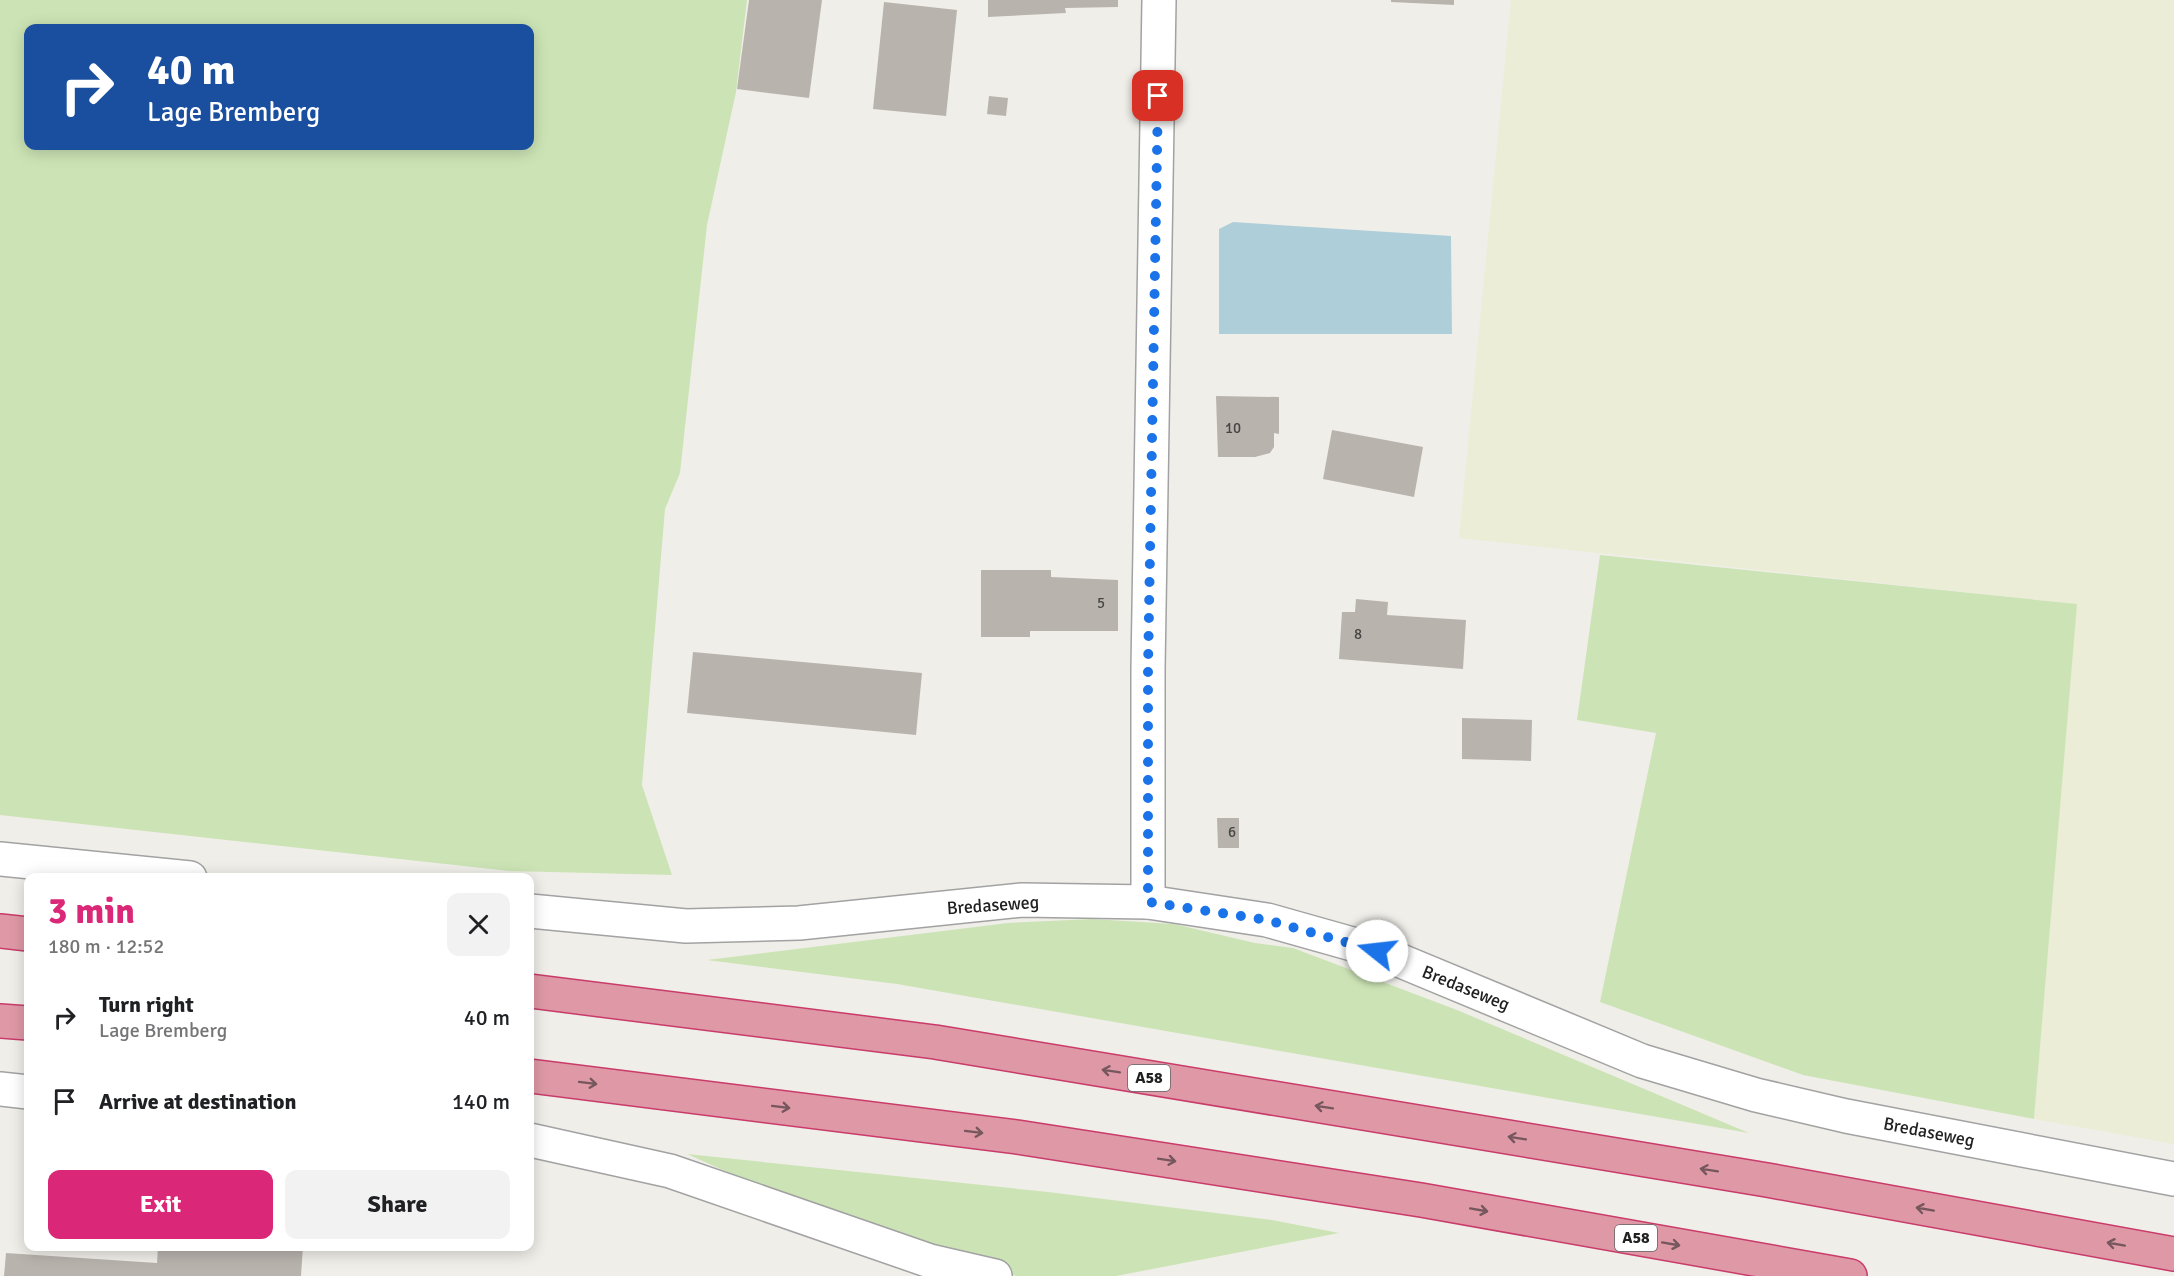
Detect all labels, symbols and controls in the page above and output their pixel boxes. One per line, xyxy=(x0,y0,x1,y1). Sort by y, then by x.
text: 40 m xyxy=(147,45,236,96)
icon: right xyxy=(48,48,126,126)
pin xyxy=(1132,70,1183,121)
icon: arrive xyxy=(1141,79,1174,112)
text: Lage Bremberg xyxy=(147,96,320,129)
house number: 10 xyxy=(1225,419,1241,437)
house number: 5 xyxy=(1097,594,1105,612)
house number: 8 xyxy=(1354,625,1362,643)
house number: 6 xyxy=(1228,823,1236,841)
text: 3 min xyxy=(48,889,135,934)
street label: Bredaseweg xyxy=(946,891,1040,919)
button: close xyxy=(447,893,510,956)
position arrow xyxy=(1345,919,1409,983)
text: 180 m · 12:52 xyxy=(48,934,164,959)
street label: Bredaseweg xyxy=(1419,960,1513,1016)
text: Turn right xyxy=(99,991,194,1018)
icon: right xyxy=(48,1001,81,1034)
text: 40 m xyxy=(464,1004,510,1031)
text: Lage Bremberg xyxy=(99,1018,227,1043)
road number: A58 xyxy=(1128,1065,1170,1091)
one-way arrow xyxy=(1102,1066,1122,1077)
one-way arrow xyxy=(577,1078,597,1089)
icon: arrive xyxy=(48,1085,81,1118)
text: Arrive at destination xyxy=(99,1088,296,1115)
text: 140 m xyxy=(452,1088,510,1115)
one-way arrow xyxy=(1315,1101,1335,1112)
one-way arrow xyxy=(771,1102,790,1113)
street label: Bredaseweg xyxy=(1881,1112,1977,1152)
one-way arrow xyxy=(964,1126,984,1137)
one-way arrow xyxy=(1508,1133,1527,1144)
one-way arrow xyxy=(1157,1155,1177,1166)
one-way arrow xyxy=(1700,1165,1720,1176)
button: Exit xyxy=(48,1170,273,1239)
button: Share xyxy=(285,1170,510,1239)
one-way arrow xyxy=(1915,1203,1935,1214)
one-way arrow xyxy=(1468,1205,1488,1216)
road number: A58 xyxy=(1615,1225,1657,1251)
one-way arrow xyxy=(2107,1238,2127,1249)
one-way arrow xyxy=(1660,1239,1680,1250)

